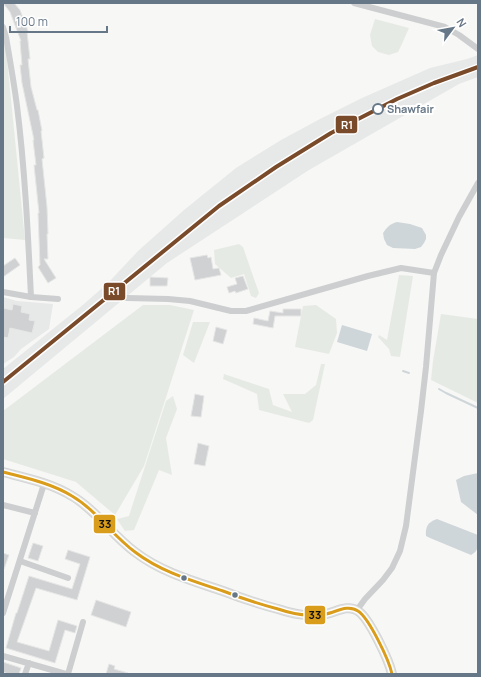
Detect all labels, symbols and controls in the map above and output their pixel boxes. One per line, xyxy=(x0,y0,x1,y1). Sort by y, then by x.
scale bar xyxy=(10,8,107,34)
north arrow xyxy=(433,8,473,48)
text: 100 m xyxy=(16,13,48,30)
text: N xyxy=(453,15,470,30)
place label: Shawfair xyxy=(387,101,434,116)
marker: Shawfair xyxy=(372,103,384,115)
line badge: R1 xyxy=(335,115,358,134)
text: R1 xyxy=(341,117,353,132)
line badge: R1 xyxy=(103,282,126,301)
text: R1 xyxy=(108,283,120,298)
line badge: 33 xyxy=(93,514,116,534)
text: 33 xyxy=(99,516,111,531)
unlabelled marker xyxy=(179,573,189,583)
unlabelled marker xyxy=(230,590,240,600)
line badge: 33 xyxy=(304,605,326,625)
text: 33 xyxy=(309,607,321,622)

